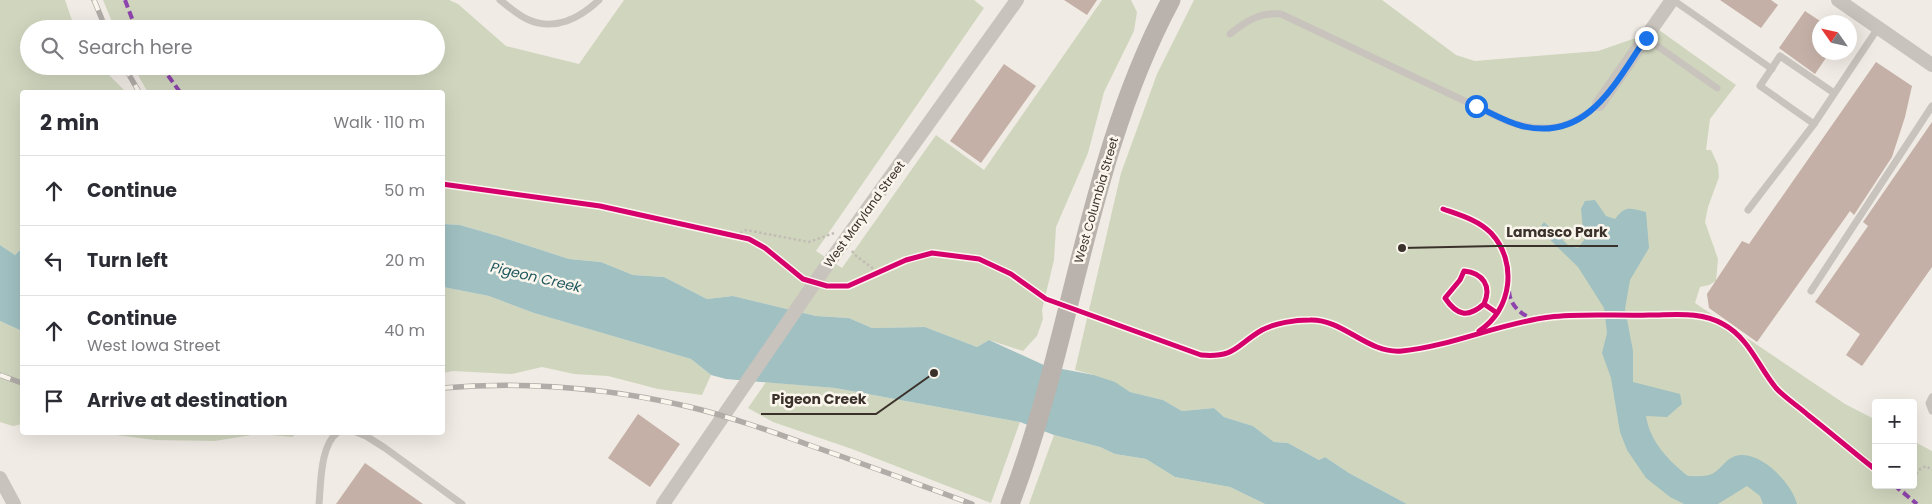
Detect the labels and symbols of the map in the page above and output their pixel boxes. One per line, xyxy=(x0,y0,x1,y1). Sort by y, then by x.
north arrow xyxy=(1812,15,1857,60)
route end xyxy=(1635,27,1658,50)
route start xyxy=(1465,95,1488,118)
street label: West Columbia Street xyxy=(1070,135,1122,265)
street label: West Maryland Street xyxy=(820,157,908,271)
callout: Lamasco Park xyxy=(1496,217,1618,246)
text: Lamasco Park xyxy=(1506,222,1608,242)
water label: Pigeon Creek xyxy=(489,257,584,297)
callout: Pigeon Creek xyxy=(761,385,876,414)
text: Pigeon Creek xyxy=(772,389,867,409)

